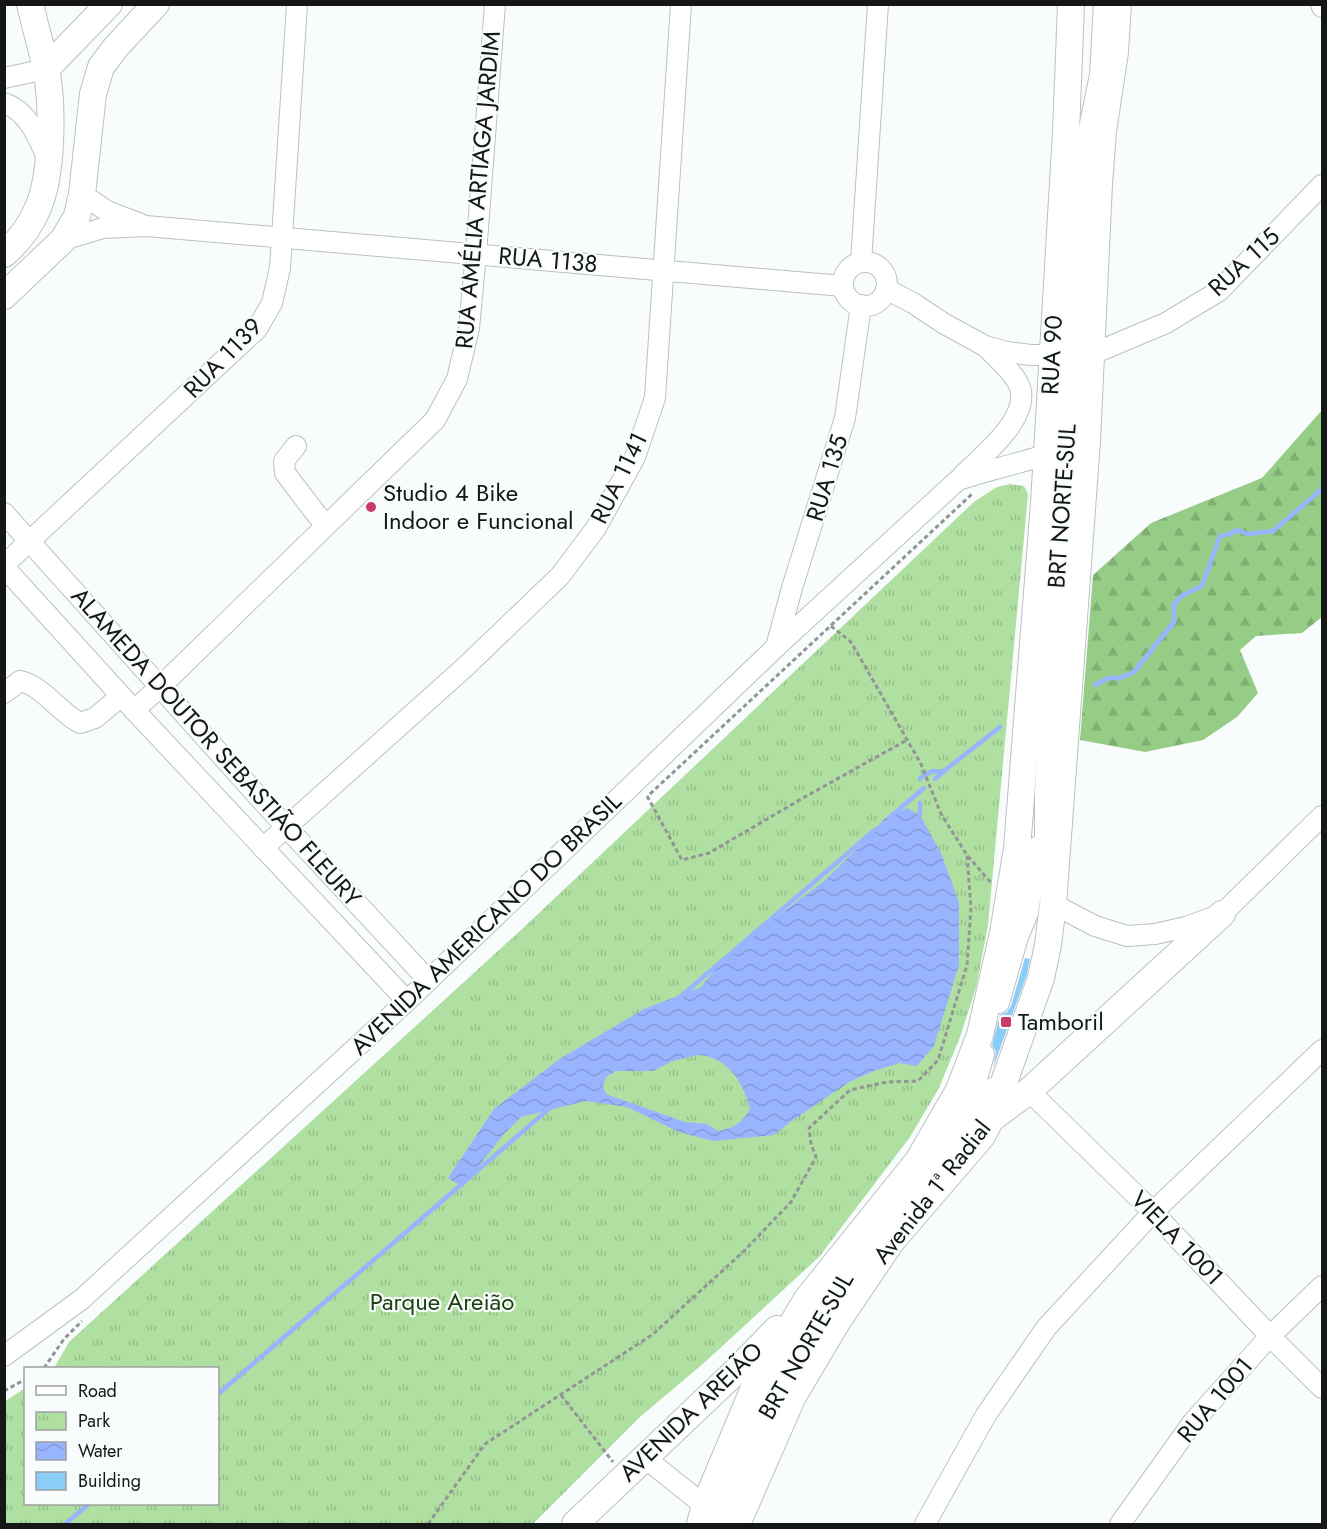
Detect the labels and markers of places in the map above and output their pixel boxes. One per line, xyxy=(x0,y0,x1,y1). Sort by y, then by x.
place label: Studio 4 Bike Indoor e Funcional xyxy=(383,475,574,538)
marker: Studio 4 Bike Indoor e Funcional xyxy=(364,500,378,514)
place label: Tamboril xyxy=(1018,1004,1104,1039)
marker: Tamboril xyxy=(999,1015,1013,1029)

